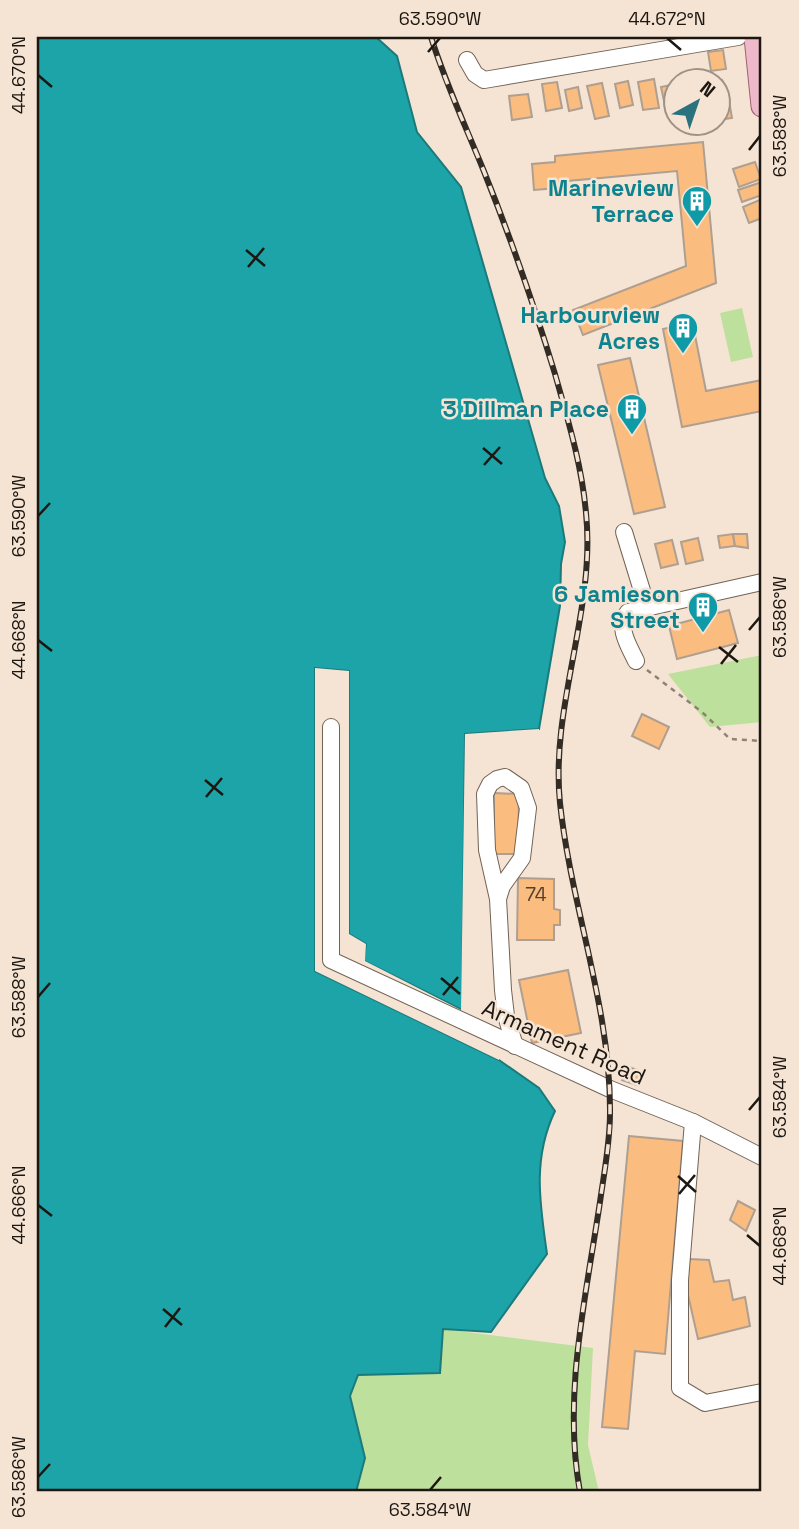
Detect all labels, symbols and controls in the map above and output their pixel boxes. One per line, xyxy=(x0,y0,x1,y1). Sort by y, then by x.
text: 63.590°W xyxy=(399,7,481,30)
text: 44.672°N xyxy=(628,7,706,30)
text: 44.670°N xyxy=(7,36,30,114)
north arrow xyxy=(662,66,732,136)
text: N xyxy=(695,76,721,103)
text: 63.588°W xyxy=(768,95,791,177)
place label: Marineview Terrace xyxy=(548,173,674,229)
building icon: Marineview Terrace xyxy=(680,184,714,228)
place label: Harbourview Acres xyxy=(521,300,660,356)
building icon: Harbourview Acres xyxy=(666,311,700,355)
building icon: 3 Dillman Place xyxy=(615,392,649,436)
place label: 3 Dillman Place xyxy=(443,394,609,424)
text: 63.590°W xyxy=(7,475,30,557)
text: 63.586°W xyxy=(768,576,791,658)
place label: 6 Jamieson Street xyxy=(554,579,680,635)
building icon: 6 Jamieson Street xyxy=(686,590,720,634)
text: 44.668°N xyxy=(7,601,30,679)
house number: 74 xyxy=(525,882,547,907)
text: 63.588°W xyxy=(7,956,30,1038)
street label: Armament Road xyxy=(477,992,651,1092)
text: 63.584°W xyxy=(768,1056,791,1138)
text: 44.666°N xyxy=(7,1166,30,1244)
text: 44.668°N xyxy=(768,1207,791,1285)
text: 63.586°W xyxy=(7,1436,30,1518)
text: 63.584°W xyxy=(389,1498,471,1521)

